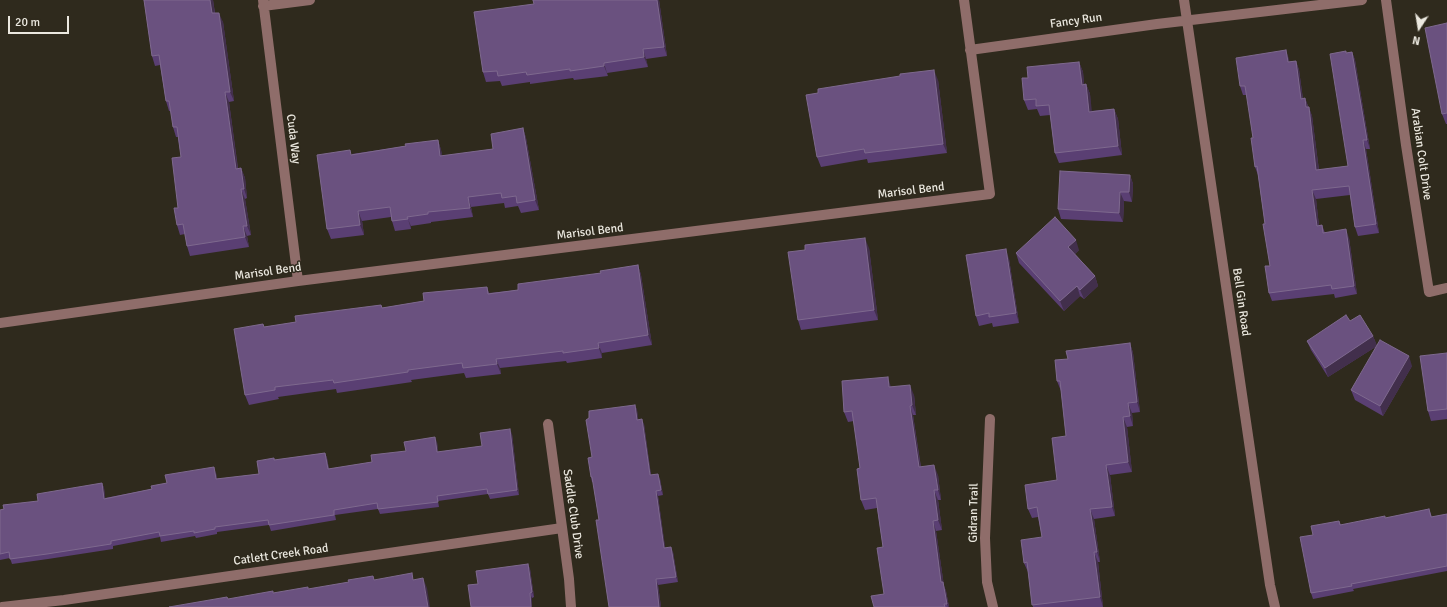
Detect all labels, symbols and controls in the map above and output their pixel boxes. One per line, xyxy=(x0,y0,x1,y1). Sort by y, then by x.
scale bar xyxy=(10,8,71,34)
north arrow xyxy=(1399,8,1439,48)
street label: Fancy Run xyxy=(1049,10,1103,32)
text: 20 m xyxy=(15,15,40,30)
text: N xyxy=(1411,33,1421,47)
street label: Arabian Colt Drive xyxy=(1407,107,1435,201)
street label: Cuda Way xyxy=(283,113,303,165)
street label: Marisol Bend xyxy=(877,180,945,202)
street label: Marisol Bend xyxy=(556,221,624,243)
street label: Marisol Bend xyxy=(234,260,302,284)
street label: Bell Gin Road xyxy=(1229,267,1253,337)
street label: Saddle Club Drive xyxy=(560,468,586,560)
street label: Gidran Trail xyxy=(966,483,982,543)
street label: Catlett Creek Road xyxy=(233,541,329,569)

